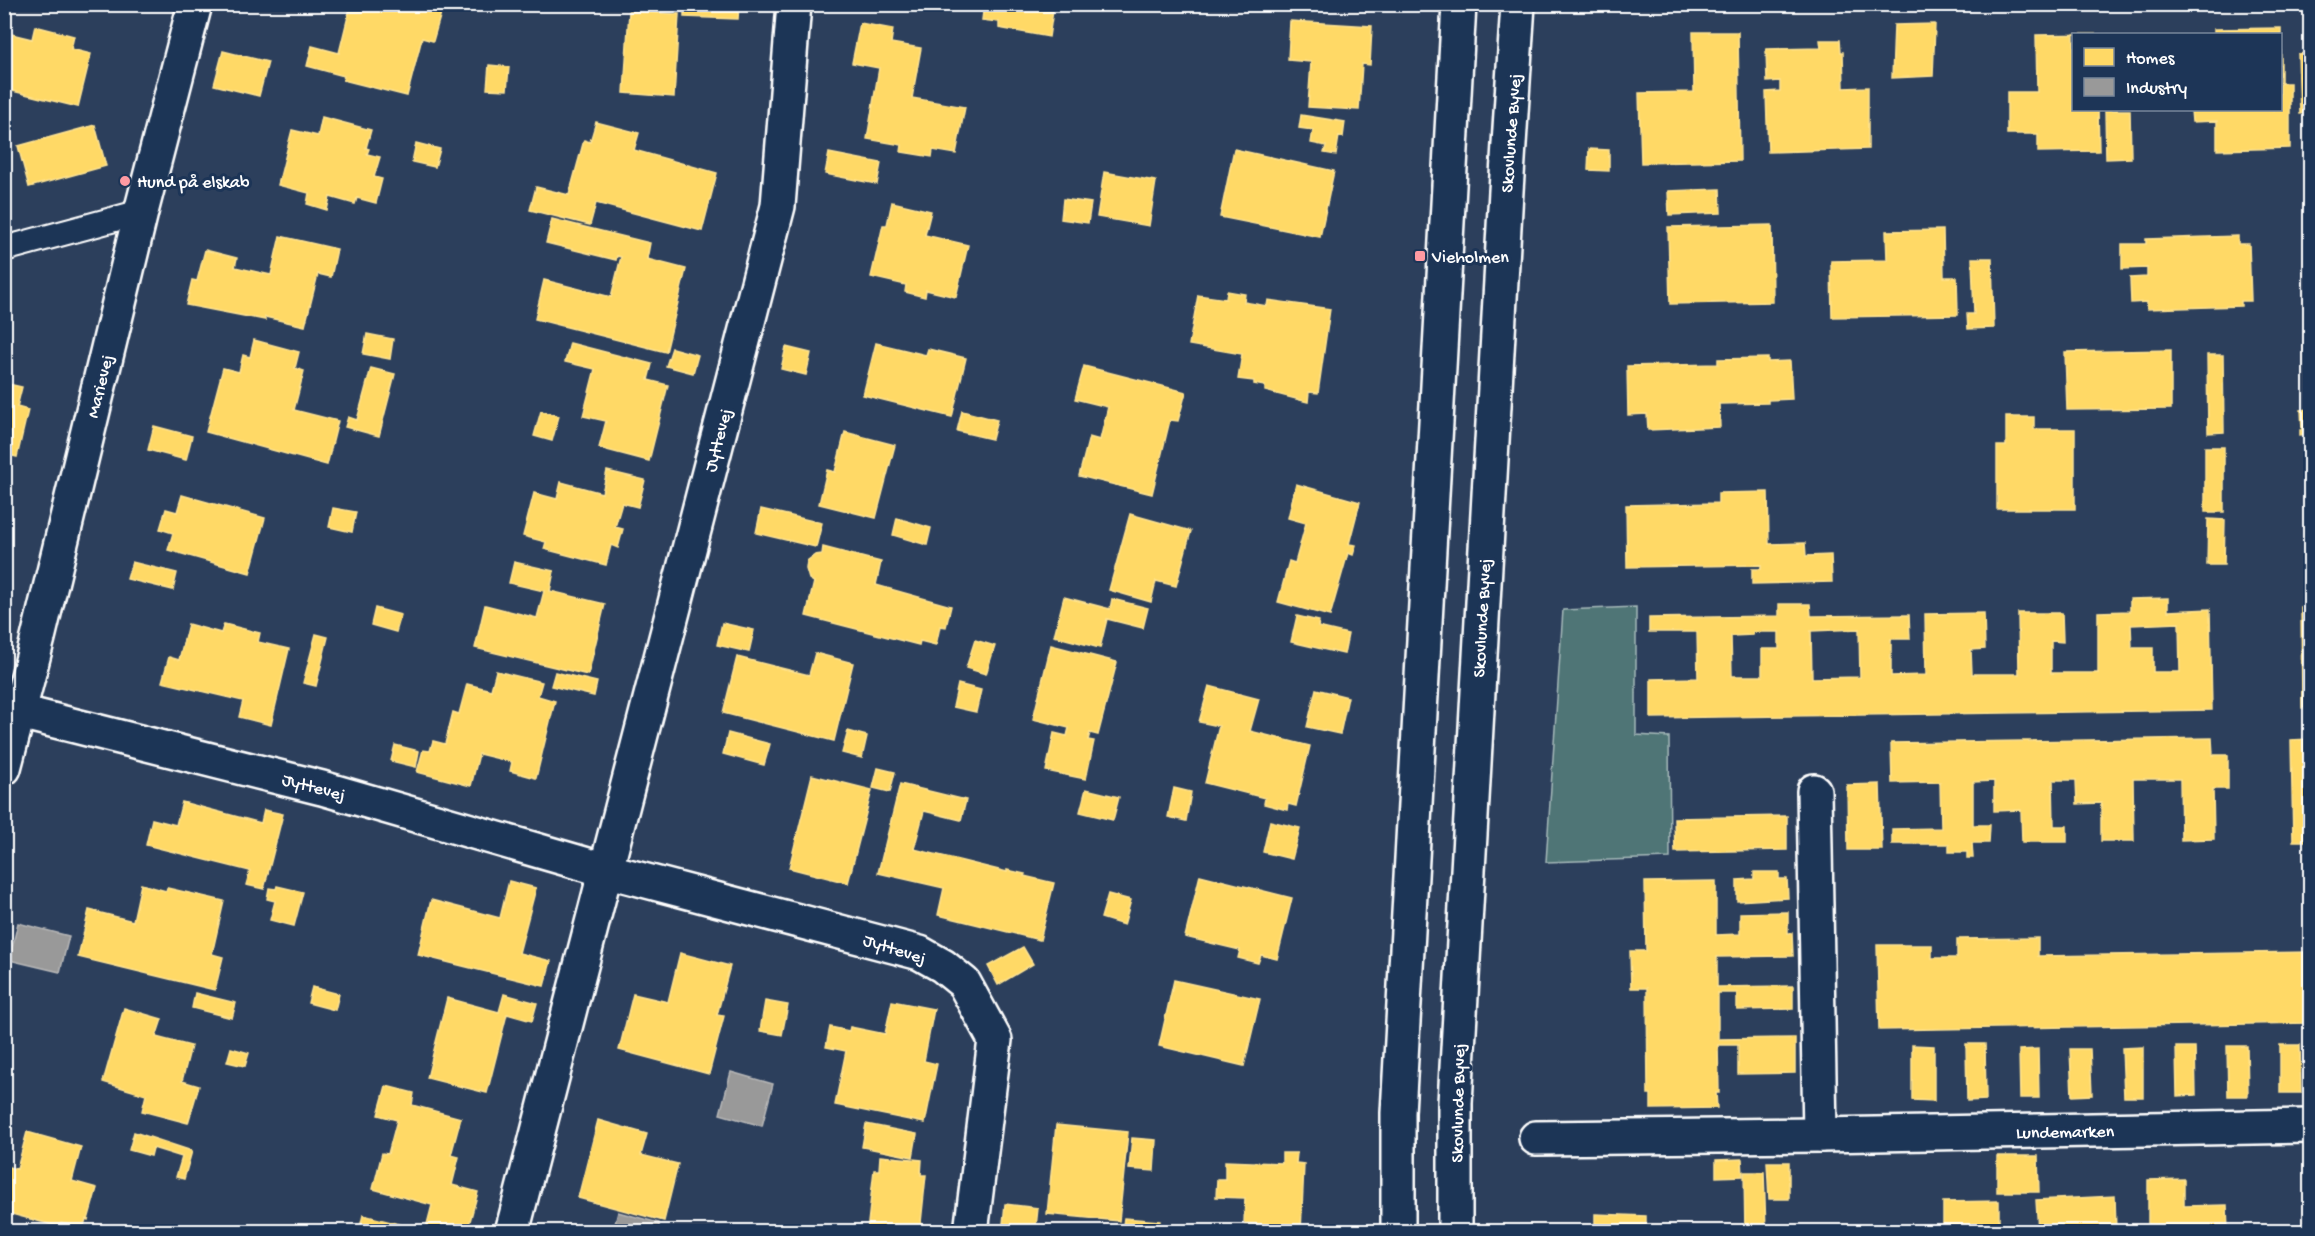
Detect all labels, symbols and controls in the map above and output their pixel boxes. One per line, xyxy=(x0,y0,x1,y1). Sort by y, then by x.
legend xyxy=(2072,33,2282,111)
text: Homes xyxy=(2126,49,2176,70)
street label: Skovlunde Byvej xyxy=(1498,73,1527,193)
text: Industry xyxy=(2126,79,2187,100)
place label: Hund på elskab xyxy=(137,173,250,194)
marker: Hund på elskab xyxy=(118,174,132,188)
place label: Vieholmen xyxy=(1431,248,1509,269)
marker: Vieholmen xyxy=(1413,249,1427,263)
street label: Marievej xyxy=(83,353,119,420)
street label: Jyttevej xyxy=(701,407,738,475)
street label: Skovlunde Byvej xyxy=(1470,558,1497,678)
street label: Jyttevej xyxy=(279,770,347,807)
street label: Jyttevej xyxy=(860,930,928,970)
street label: Skovlunde Byvej xyxy=(1448,1043,1471,1163)
street label: Lundemarken xyxy=(2016,1122,2115,1145)

